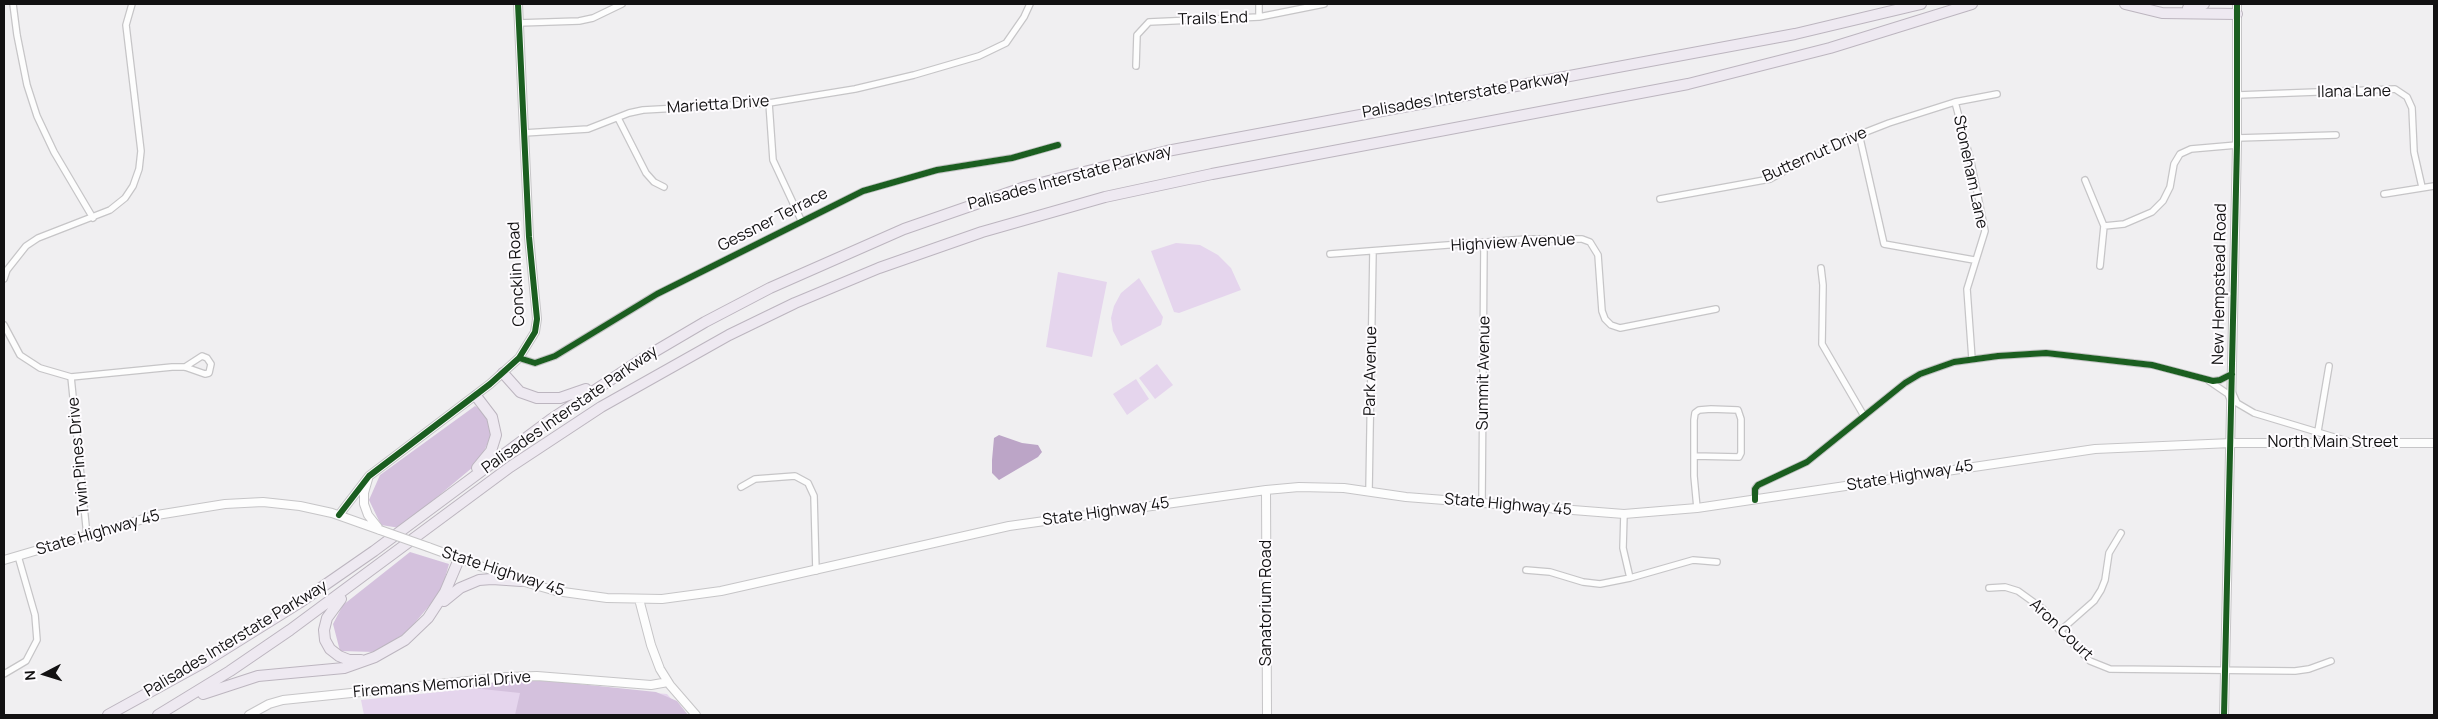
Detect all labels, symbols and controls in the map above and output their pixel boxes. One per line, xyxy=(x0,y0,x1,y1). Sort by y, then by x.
street label: Trails End xyxy=(1178,8,1248,30)
street label: Palisades Interstate Parkway xyxy=(1361,67,1571,123)
street label: Ilana Lane xyxy=(2317,82,2391,102)
street label: Marietta Drive xyxy=(666,92,770,118)
street label: Stoneham Lane xyxy=(1949,114,1991,230)
street label: Butternut Drive xyxy=(1760,123,1870,187)
street label: Palisades Interstate Parkway xyxy=(966,142,1174,214)
street label: Gessner Terrace xyxy=(715,184,831,256)
street label: New Hempstead Road xyxy=(2209,203,2231,365)
street label: Concklin Road xyxy=(505,221,529,327)
street label: Highview Avenue xyxy=(1450,230,1576,256)
street label: Summit Avenue xyxy=(1473,316,1495,430)
street label: Park Avenue xyxy=(1361,326,1381,416)
street label: Palisades Interstate Parkway xyxy=(478,342,662,478)
street label: Twin Pines Drive xyxy=(64,396,94,516)
street label: North Main Street xyxy=(2267,433,2399,453)
street label: State Highway 45 xyxy=(1845,457,1975,495)
street label: State Highway 45 xyxy=(1443,490,1573,520)
street label: State Highway 45 xyxy=(1041,494,1171,530)
street label: State Highway 45 xyxy=(34,506,162,560)
street label: Sanatorium Road xyxy=(1257,540,1277,666)
street label: State Highway 45 xyxy=(439,543,567,601)
street label: Palisades Interstate Parkway xyxy=(141,577,331,701)
street label: Aron Court xyxy=(2025,595,2097,665)
north arrow xyxy=(20,649,70,699)
street label: Firemans Memorial Drive xyxy=(352,668,532,702)
text: N xyxy=(20,670,39,681)

